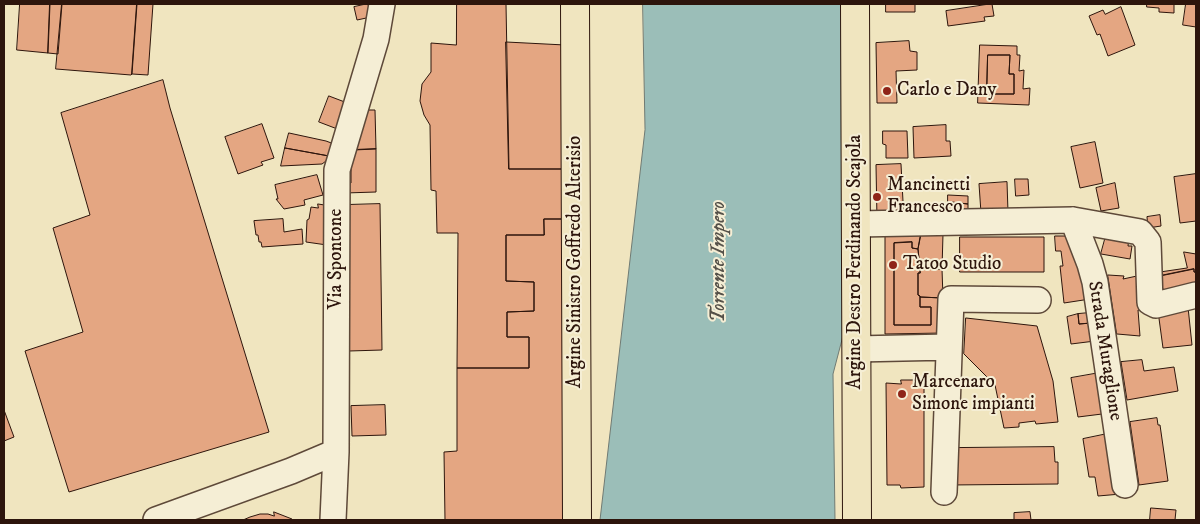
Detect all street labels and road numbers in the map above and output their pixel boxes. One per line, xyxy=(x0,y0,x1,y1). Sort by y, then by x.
street label: Argine Destro Ferdinando Scajola xyxy=(845,135,867,389)
street label: Argine Sinistro Goffredo Alterisio xyxy=(565,136,587,388)
street label: Via Spontone xyxy=(326,209,348,309)
street label: Strada Muraglione xyxy=(1082,280,1126,422)

